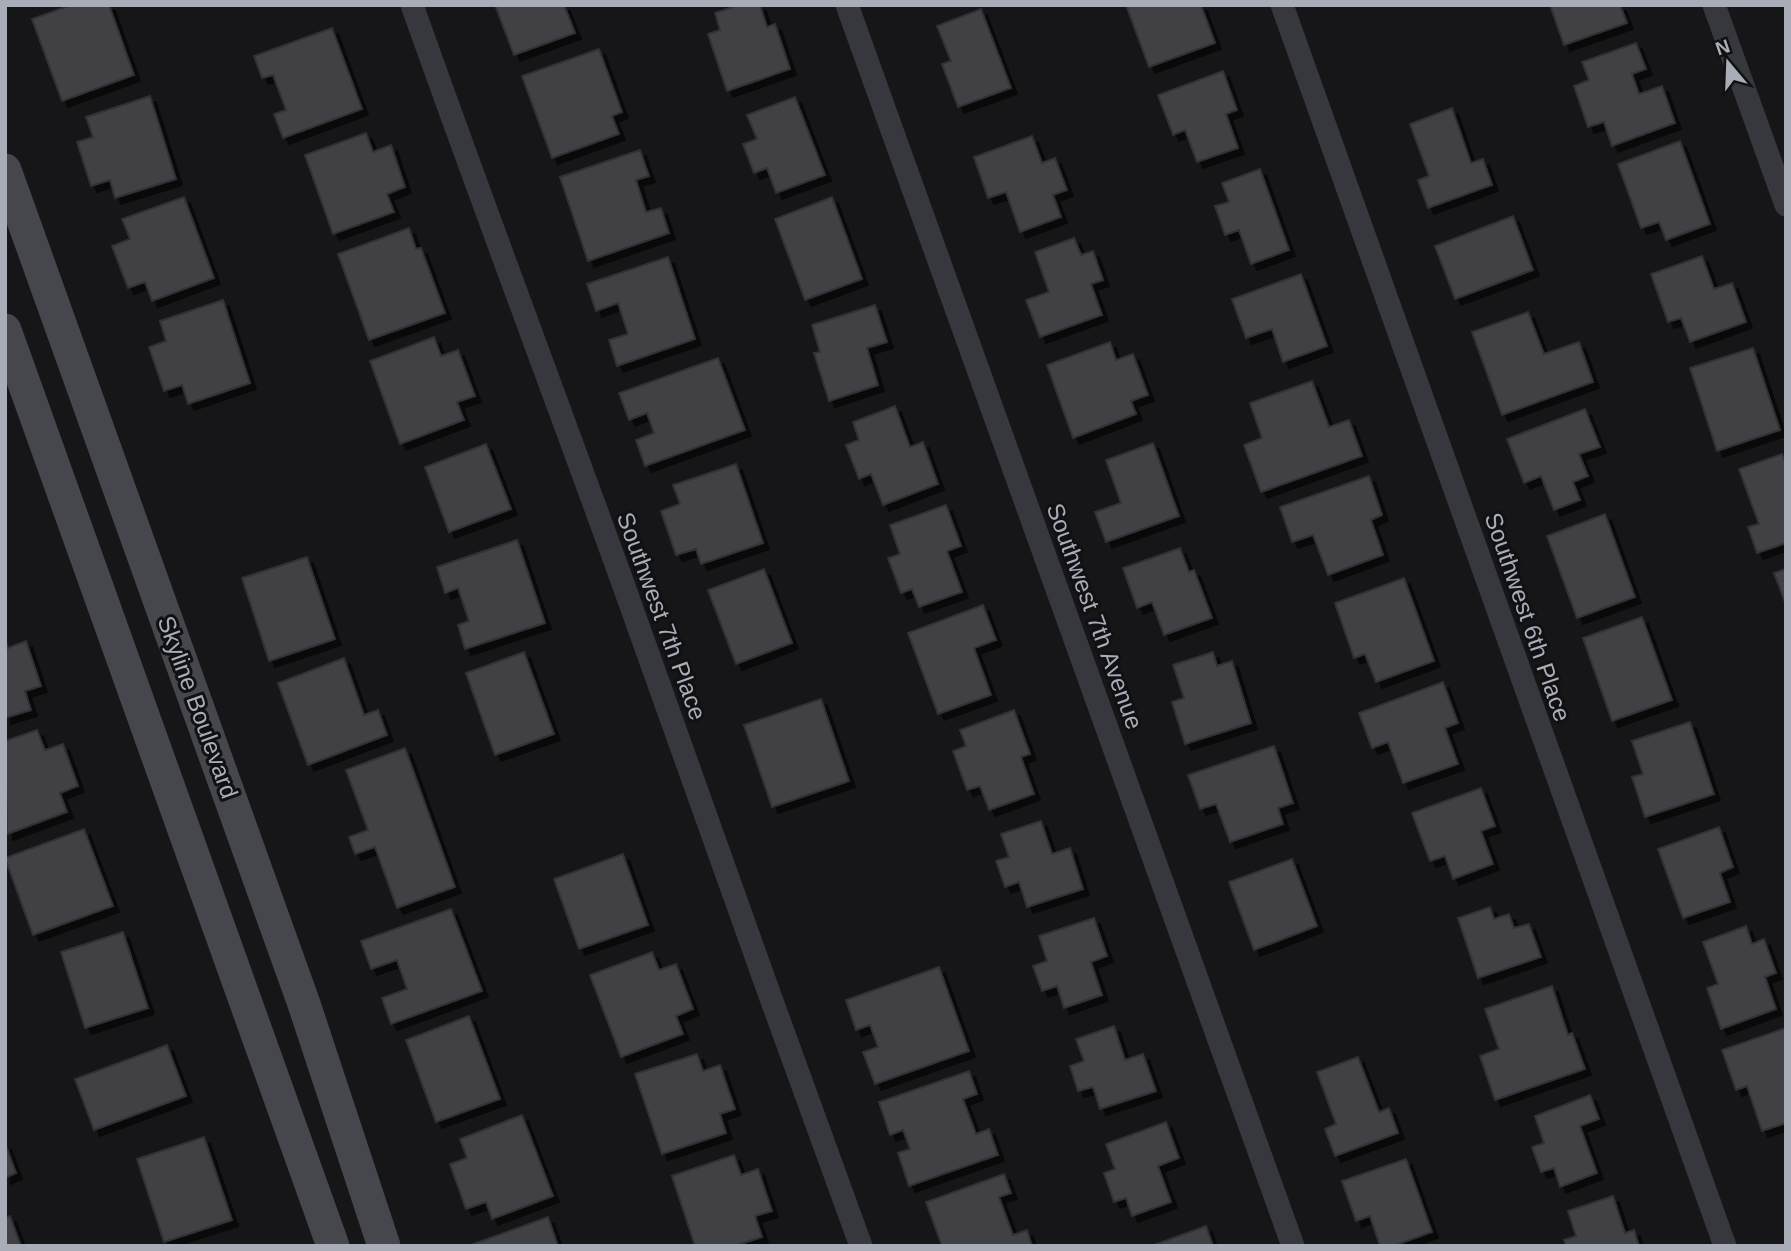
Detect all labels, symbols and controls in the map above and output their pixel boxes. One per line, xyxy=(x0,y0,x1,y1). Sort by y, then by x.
north arrow xyxy=(1693,28,1763,98)
text: N xyxy=(1713,35,1733,60)
street label: Southwest 7th Avenue xyxy=(1042,499,1148,733)
street label: Southwest 7th Place xyxy=(612,509,712,723)
street label: Southwest 6th Place xyxy=(1480,509,1576,725)
street label: Skyline Boulevard xyxy=(152,612,244,802)

